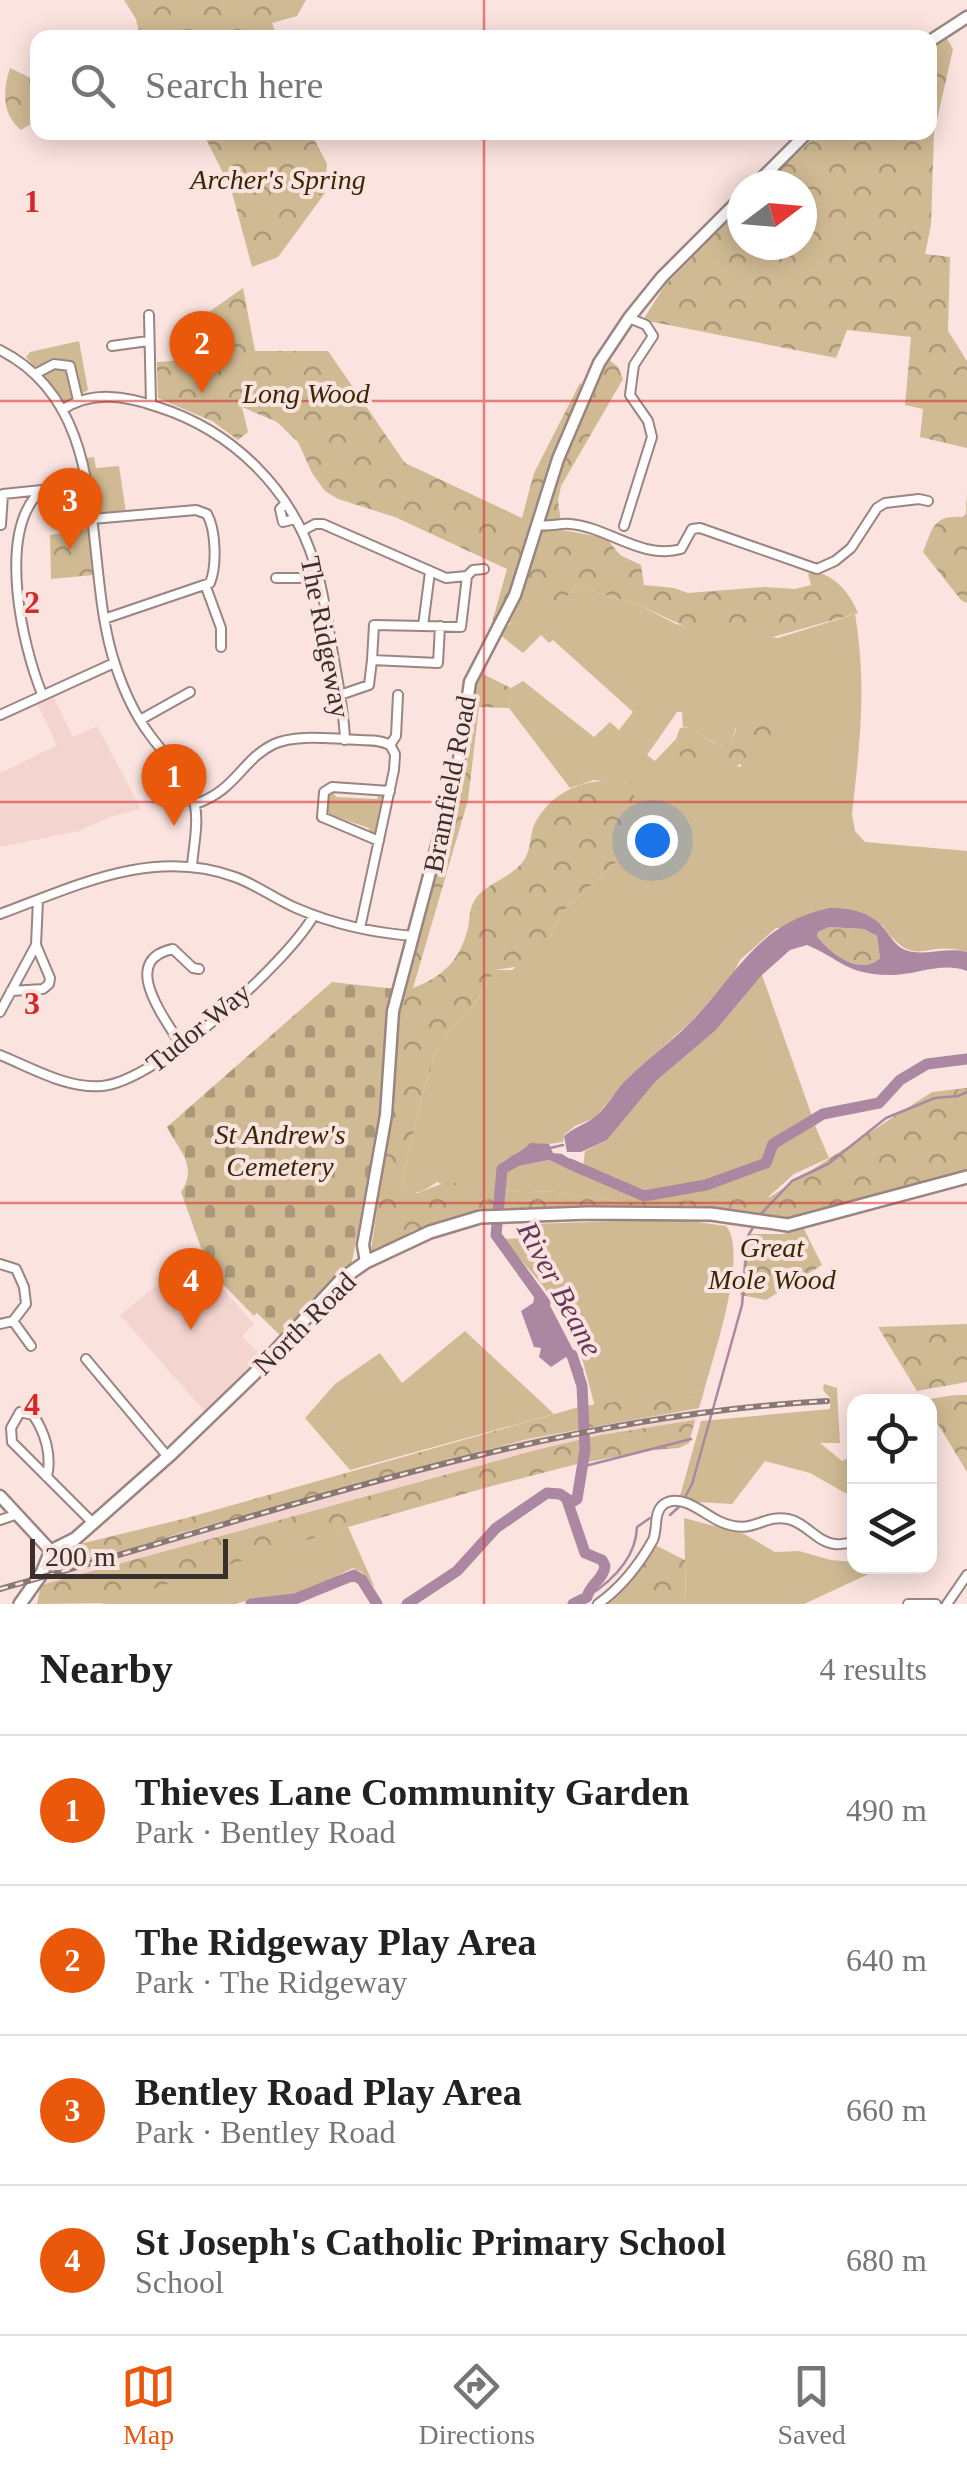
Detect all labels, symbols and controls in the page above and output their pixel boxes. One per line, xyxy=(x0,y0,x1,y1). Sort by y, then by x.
search box xyxy=(30,30,937,140)
icon: search xyxy=(65,58,120,113)
text: Search here xyxy=(145,64,323,106)
park label: Archer's Spring xyxy=(188,164,366,195)
north arrow xyxy=(727,170,817,260)
text: 1 xyxy=(24,183,40,219)
pin: 2 xyxy=(170,310,234,393)
park label: Long Wood xyxy=(241,378,371,409)
pin: 3 xyxy=(38,468,102,550)
street label: The Ridgeway xyxy=(295,554,356,721)
text: 2 xyxy=(24,584,40,620)
street label: Bramfield Road xyxy=(417,693,482,875)
pin: 1 xyxy=(142,744,206,826)
your location xyxy=(627,815,678,866)
street label: Tudor Way xyxy=(140,976,256,1079)
text: 3 xyxy=(24,985,40,1021)
park label: St Andrew's Cemetery xyxy=(214,1119,346,1182)
water label: River Beane xyxy=(511,1215,610,1362)
park label: Great Mole Wood xyxy=(707,1232,837,1295)
pin: 4 xyxy=(158,1248,224,1330)
street label: North Road xyxy=(247,1266,362,1381)
text: 4 xyxy=(24,1386,40,1422)
map controls xyxy=(847,1394,937,1574)
button: locate xyxy=(847,1394,937,1484)
button: layers xyxy=(847,1484,937,1574)
scale bar xyxy=(30,1534,228,1578)
text: 200 m xyxy=(45,1541,116,1572)
text: Nearby xyxy=(40,1646,173,1692)
text: 4 results xyxy=(819,1651,927,1687)
text: Thieves Lane Community Garden xyxy=(135,1771,689,1813)
text: 1 xyxy=(65,1792,81,1828)
text: 490 m xyxy=(846,1792,927,1828)
text: Park · Bentley Road xyxy=(135,1814,395,1850)
text: The Ridgeway Play Area xyxy=(135,1921,536,1963)
text: 2 xyxy=(65,1942,81,1978)
text: 640 m xyxy=(846,1942,927,1978)
text: Park · The Ridgeway xyxy=(135,1964,407,2000)
text: Bentley Road Play Area xyxy=(135,2071,522,2113)
text: 3 xyxy=(65,2092,81,2128)
text: 660 m xyxy=(846,2092,927,2128)
text: Park · Bentley Road xyxy=(135,2114,395,2150)
text: St Joseph's Catholic Primary School xyxy=(135,2221,726,2263)
text: 4 xyxy=(65,2242,81,2278)
text: 680 m xyxy=(846,2242,927,2278)
text: School xyxy=(135,2264,224,2300)
tab: Map xyxy=(121,2359,176,2451)
tab: Directions xyxy=(418,2359,535,2451)
tab: Saved xyxy=(777,2359,846,2451)

